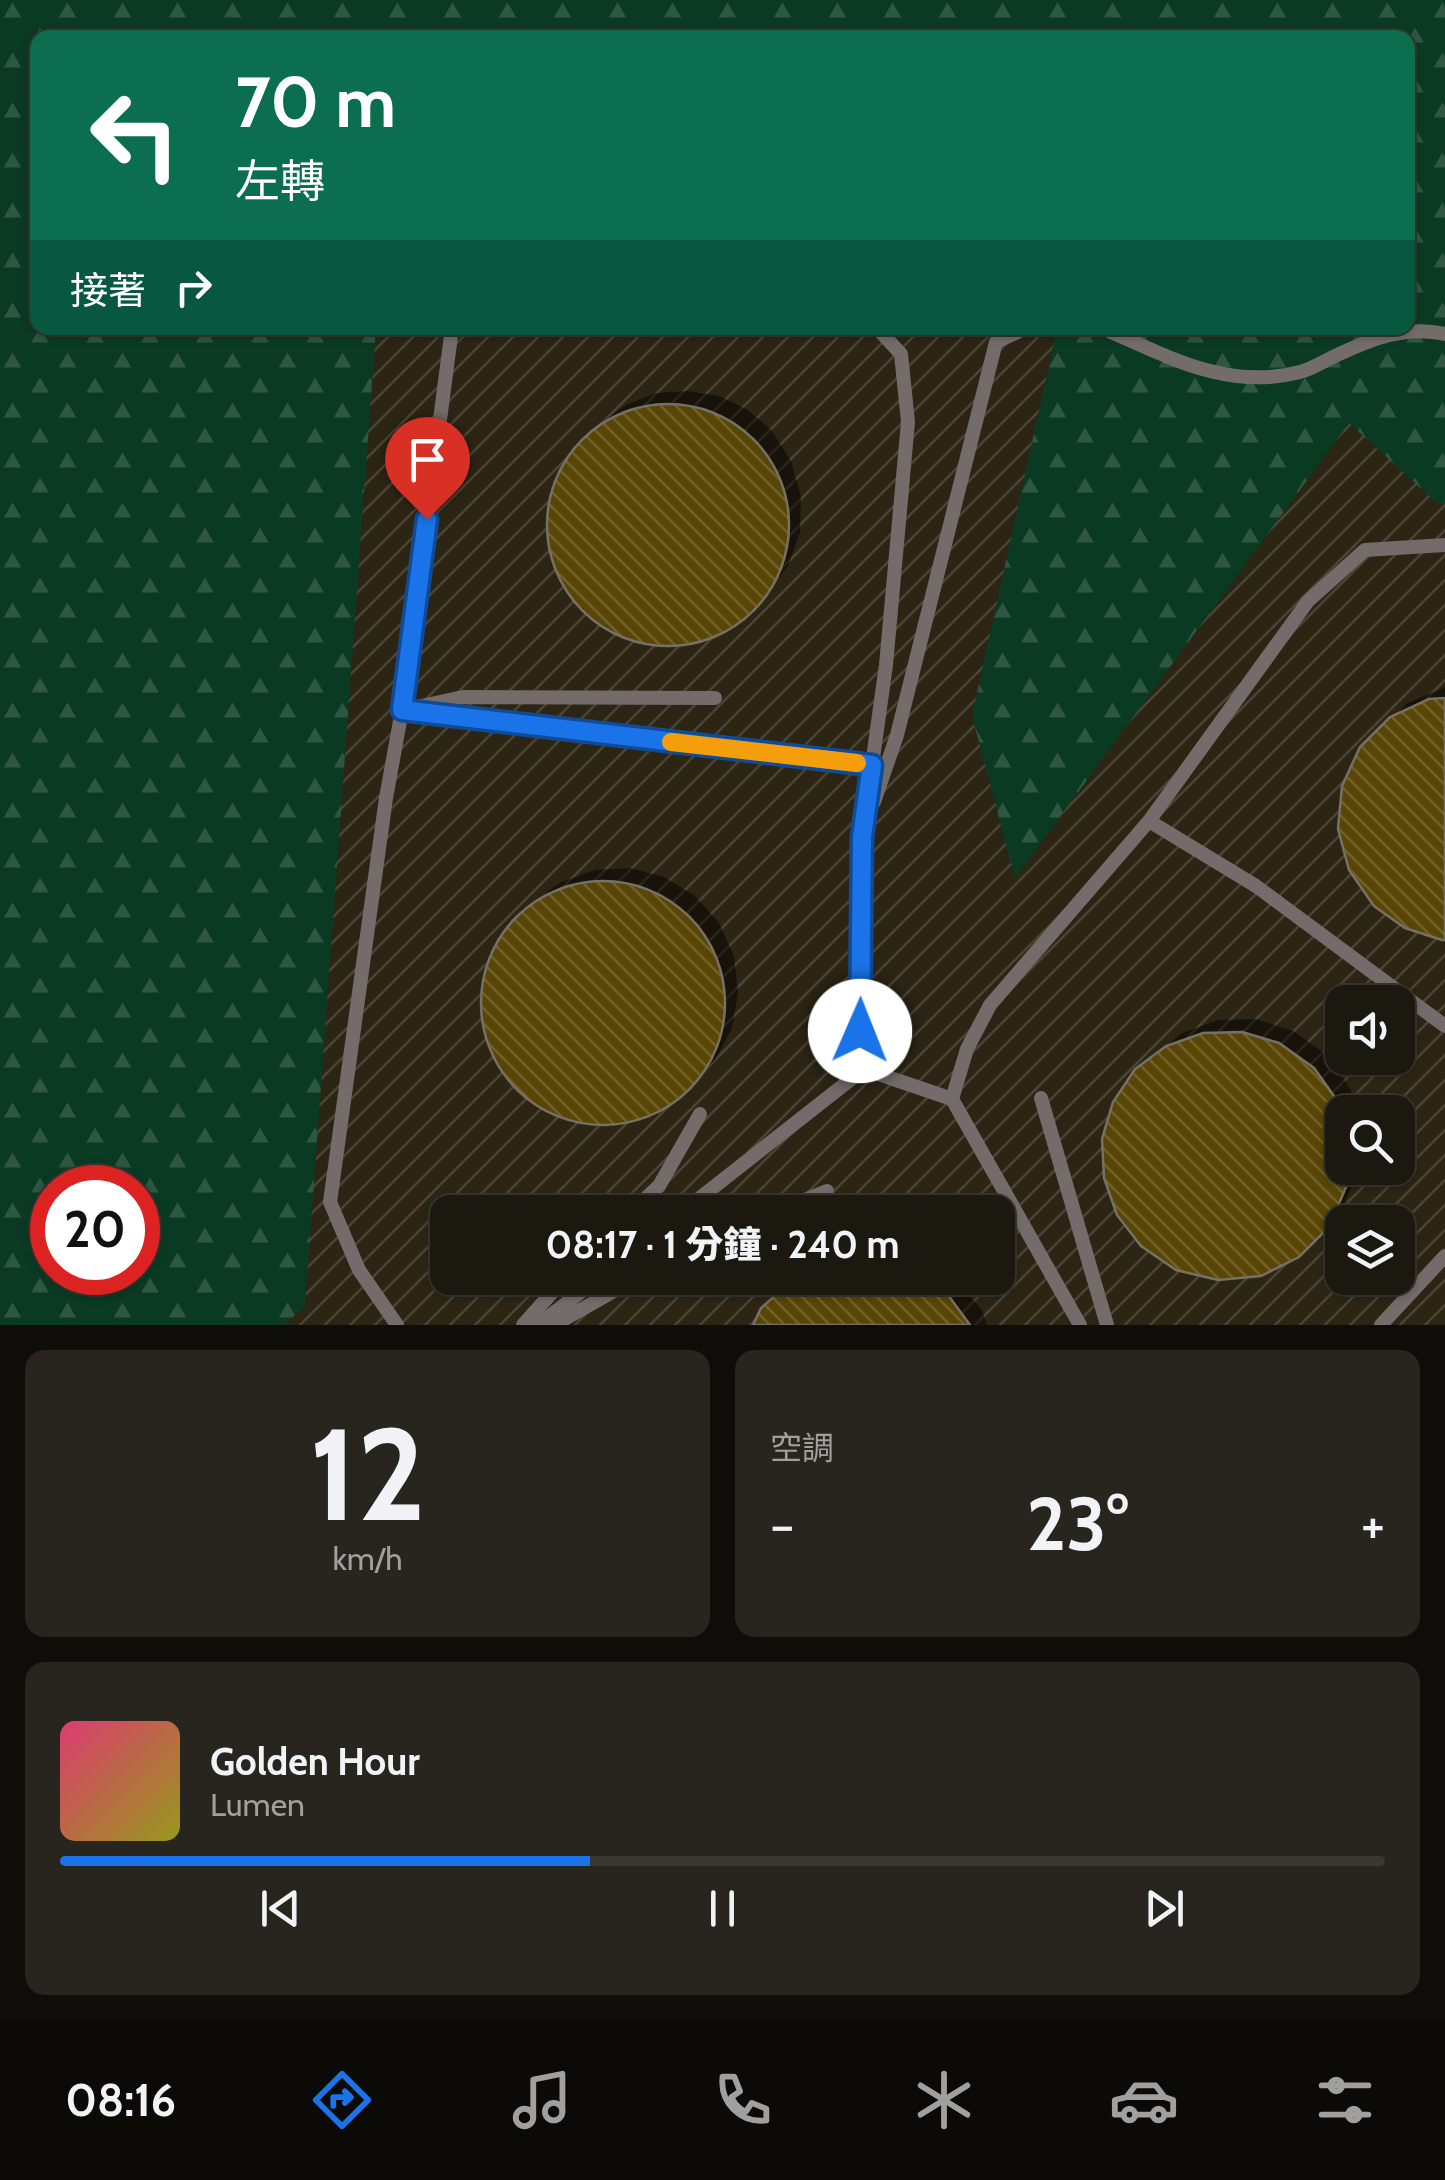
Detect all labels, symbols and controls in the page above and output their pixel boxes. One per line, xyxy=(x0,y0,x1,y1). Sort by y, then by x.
text: 70 m xyxy=(235,59,396,145)
icon: left xyxy=(70,70,200,200)
text: 左轉 xyxy=(235,154,325,208)
icon: right xyxy=(166,260,221,315)
text: 接著 xyxy=(70,267,146,314)
pin xyxy=(385,417,470,520)
icon: arrive xyxy=(400,432,455,487)
position arrow xyxy=(808,979,912,1083)
map controls xyxy=(1325,985,1415,1295)
button: sound xyxy=(1325,985,1415,1075)
button: search xyxy=(1325,1095,1415,1185)
speed limit sign: 20 xyxy=(30,1165,160,1295)
button: layers xyxy=(1325,1205,1415,1295)
text: 08:17 · 1 分鐘 · 240 m xyxy=(545,1221,900,1268)
text: 12 xyxy=(309,1395,426,1553)
text: 空調 xyxy=(770,1428,834,1467)
text: 23° xyxy=(1027,1478,1128,1569)
text: − xyxy=(770,1491,794,1558)
text: + xyxy=(1361,1491,1385,1558)
text: km/h xyxy=(332,1539,403,1578)
text: Golden Hour xyxy=(210,1738,420,1785)
text: Lumen xyxy=(210,1785,305,1824)
icon: previous xyxy=(253,1881,308,1936)
icon: pause xyxy=(695,1881,750,1936)
icon: next xyxy=(1137,1881,1192,1936)
icon: directions xyxy=(307,2065,377,2135)
icon: music xyxy=(507,2065,577,2135)
icon: phone xyxy=(708,2065,778,2135)
icon: climate xyxy=(909,2065,979,2135)
icon: car xyxy=(1109,2065,1179,2135)
icon: filters xyxy=(1310,2065,1380,2135)
text: 08:16 xyxy=(65,2073,176,2127)

